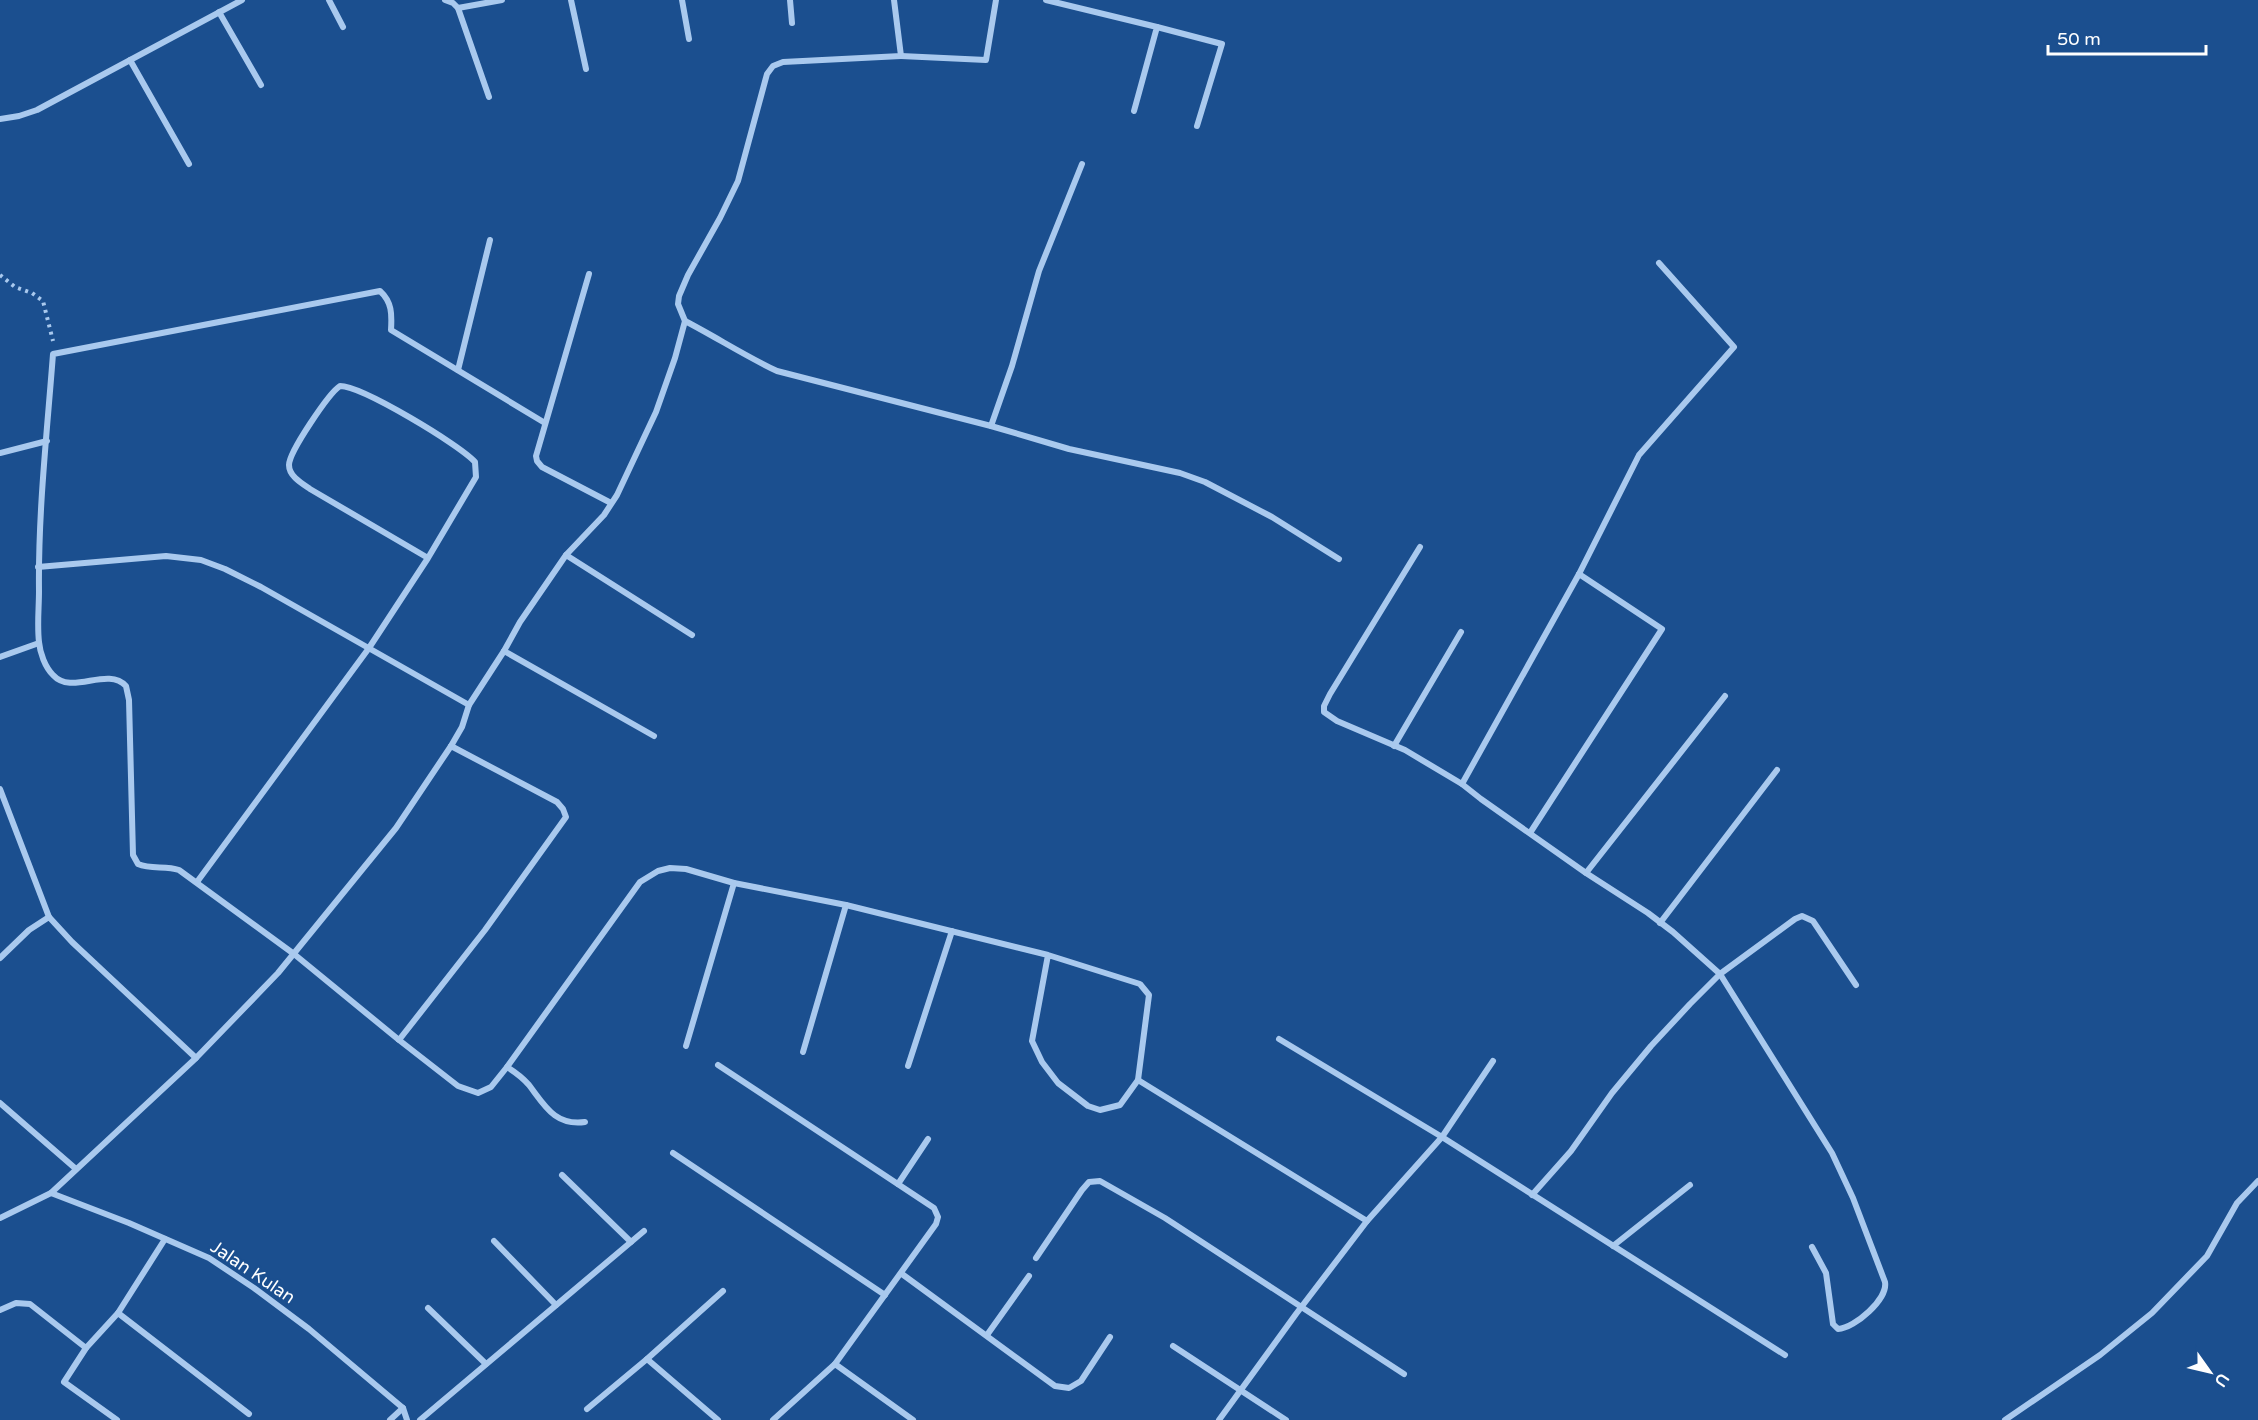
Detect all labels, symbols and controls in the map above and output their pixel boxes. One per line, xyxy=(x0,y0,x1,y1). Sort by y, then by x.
scale bar xyxy=(2048,18,2206,56)
text: 50 m xyxy=(2057,28,2101,50)
street label: Jalan Kulan xyxy=(207,1236,299,1308)
north arrow xyxy=(2180,1342,2240,1402)
text: U xyxy=(2210,1369,2233,1390)

